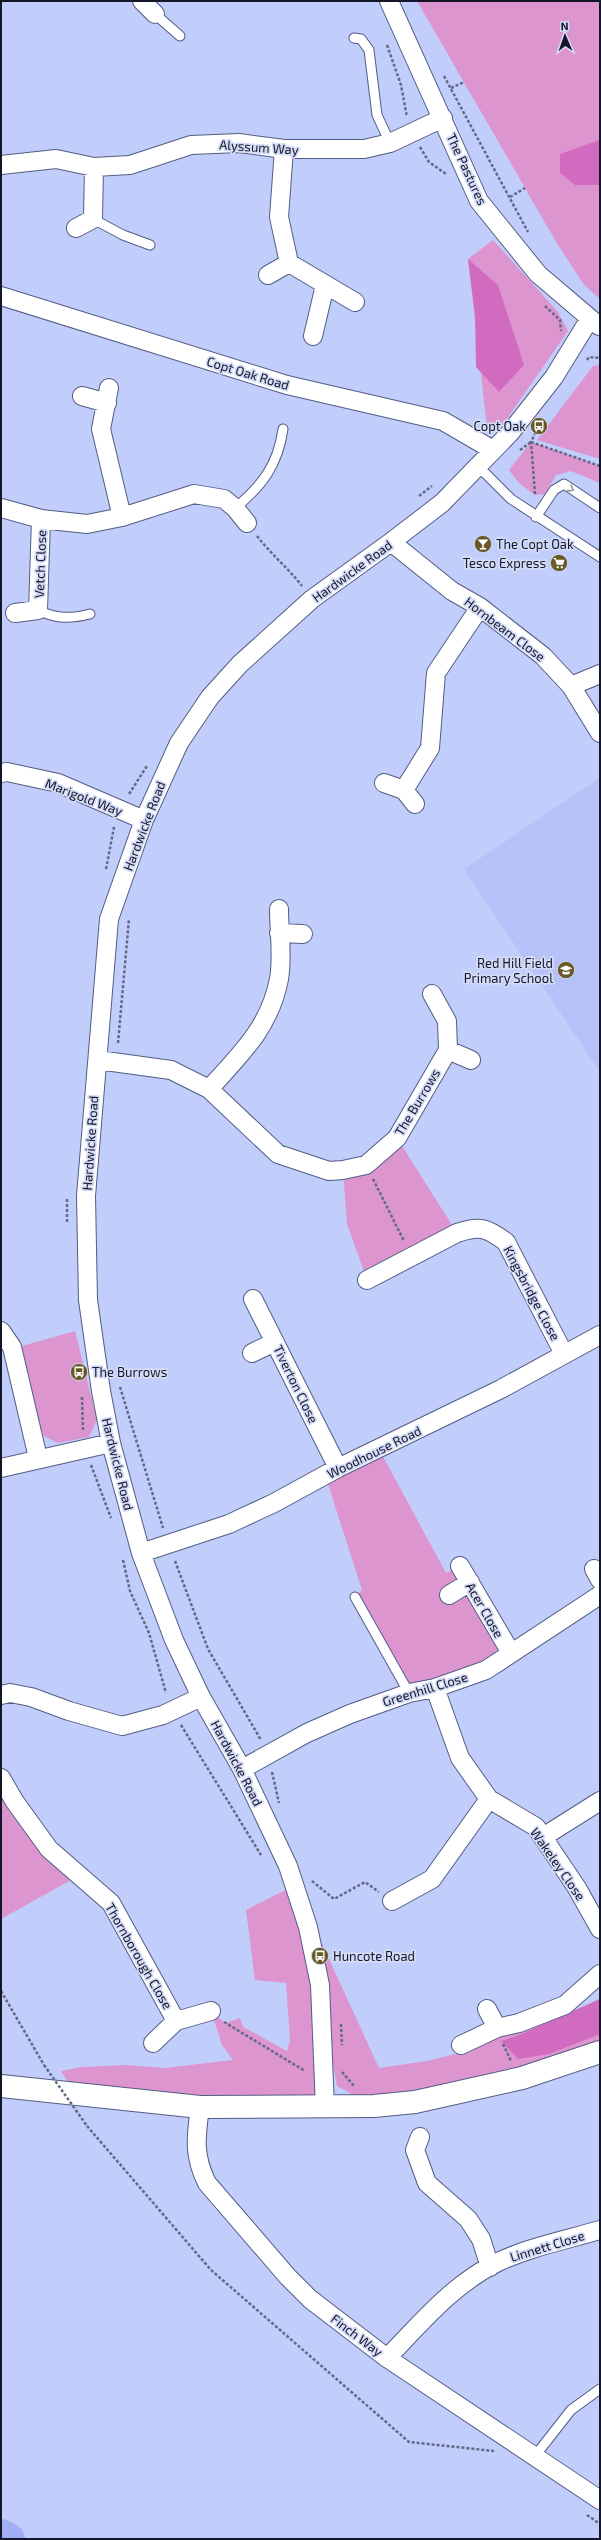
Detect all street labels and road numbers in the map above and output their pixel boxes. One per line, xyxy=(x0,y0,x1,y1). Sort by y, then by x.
street label: The Pastures xyxy=(443,131,491,207)
street label: Alyssum Way xyxy=(219,136,299,158)
street label: Copt Oak Road xyxy=(205,353,291,393)
street label: Vetch Close xyxy=(31,530,49,598)
street label: Hardwicke Road xyxy=(309,537,395,605)
street label: Hornbeam Close xyxy=(461,593,549,665)
street label: Marigold Way xyxy=(43,775,125,819)
street label: Hardwicke Road xyxy=(120,779,168,873)
street label: The Burrows xyxy=(391,1066,443,1138)
street label: Hardwicke Road xyxy=(79,1095,101,1191)
street label: Kingsbridge Close xyxy=(500,1243,564,1343)
street label: Tiverton Close xyxy=(270,1342,322,1426)
street label: Hardwicke Road xyxy=(99,1416,137,1512)
street label: Woodhouse Road xyxy=(324,1422,424,1482)
street label: Acer Close xyxy=(463,1579,507,1641)
street label: Greenhill Close xyxy=(381,1668,469,1710)
street label: Hardwicke Road xyxy=(208,1717,266,1809)
street label: Wakeley Close xyxy=(527,1824,589,1904)
street label: Thornborough Close xyxy=(102,1900,176,2012)
street label: Linnett Close xyxy=(508,2227,586,2265)
street label: Finch Way xyxy=(328,2310,386,2360)

